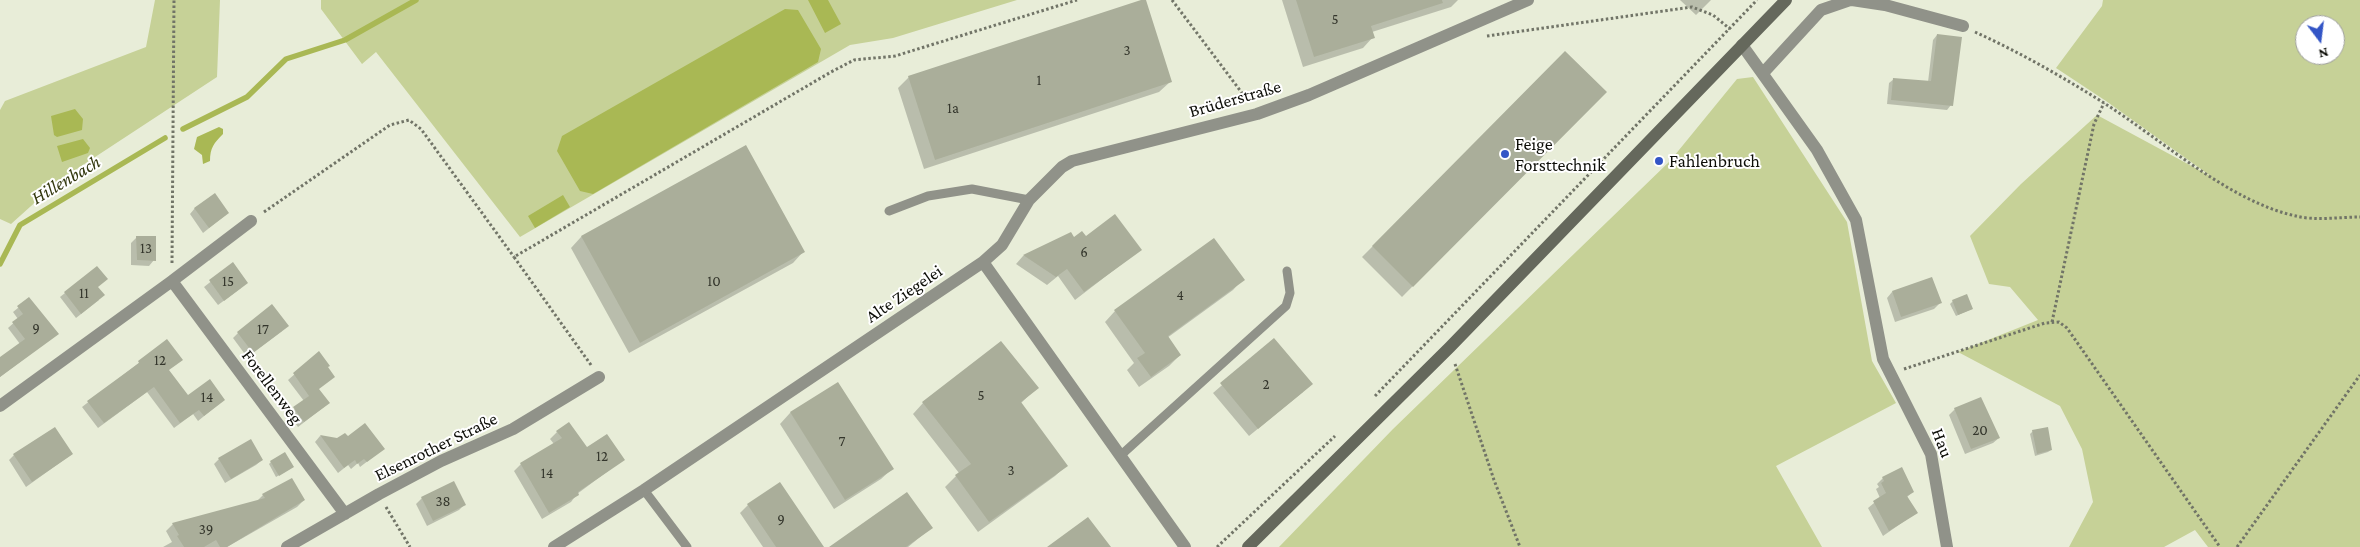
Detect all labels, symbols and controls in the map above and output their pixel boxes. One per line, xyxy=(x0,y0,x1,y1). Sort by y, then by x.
house number: 5 xyxy=(1331,10,1339,28)
north arrow xyxy=(2295,15,2345,65)
house number: 3 xyxy=(1123,41,1131,59)
text: N xyxy=(2317,45,2330,62)
house number: 1 xyxy=(1037,71,1041,89)
street label: Brüderstraße xyxy=(1186,76,1284,122)
house number: 1a xyxy=(947,99,959,117)
place label: Feige Forsttechnik xyxy=(1515,133,1605,176)
marker: Feige Forsttechnik xyxy=(1499,148,1511,160)
water label: Hillenbach xyxy=(27,150,105,210)
place label: Fahlenbruch xyxy=(1669,150,1760,172)
marker: Fahlenbruch xyxy=(1653,155,1665,167)
house number: 13 xyxy=(140,239,152,257)
house number: 6 xyxy=(1080,243,1088,261)
street label: Alte Ziegelei xyxy=(862,260,946,328)
house number: 15 xyxy=(222,272,234,290)
house number: 10 xyxy=(707,272,721,290)
house number: 11 xyxy=(79,284,89,302)
house number: 4 xyxy=(1176,286,1184,304)
house number: 9 xyxy=(32,319,40,337)
house number: 17 xyxy=(257,320,269,338)
street label: Forellenweg xyxy=(237,345,307,429)
house number: 12 xyxy=(154,351,166,369)
house number: 2 xyxy=(1262,375,1270,393)
house number: 5 xyxy=(977,386,985,404)
house number: 14 xyxy=(201,388,213,406)
street label: Elsenrother Straße xyxy=(371,408,501,486)
house number: 20 xyxy=(1972,421,1988,439)
street label: Hau xyxy=(1927,425,1957,461)
house number: 7 xyxy=(839,432,845,450)
house number: 12 xyxy=(596,447,608,465)
house number: 3 xyxy=(1007,461,1015,479)
house number: 14 xyxy=(541,464,553,482)
house number: 38 xyxy=(435,492,451,510)
house number: 9 xyxy=(777,510,785,528)
house number: 39 xyxy=(199,520,213,538)

